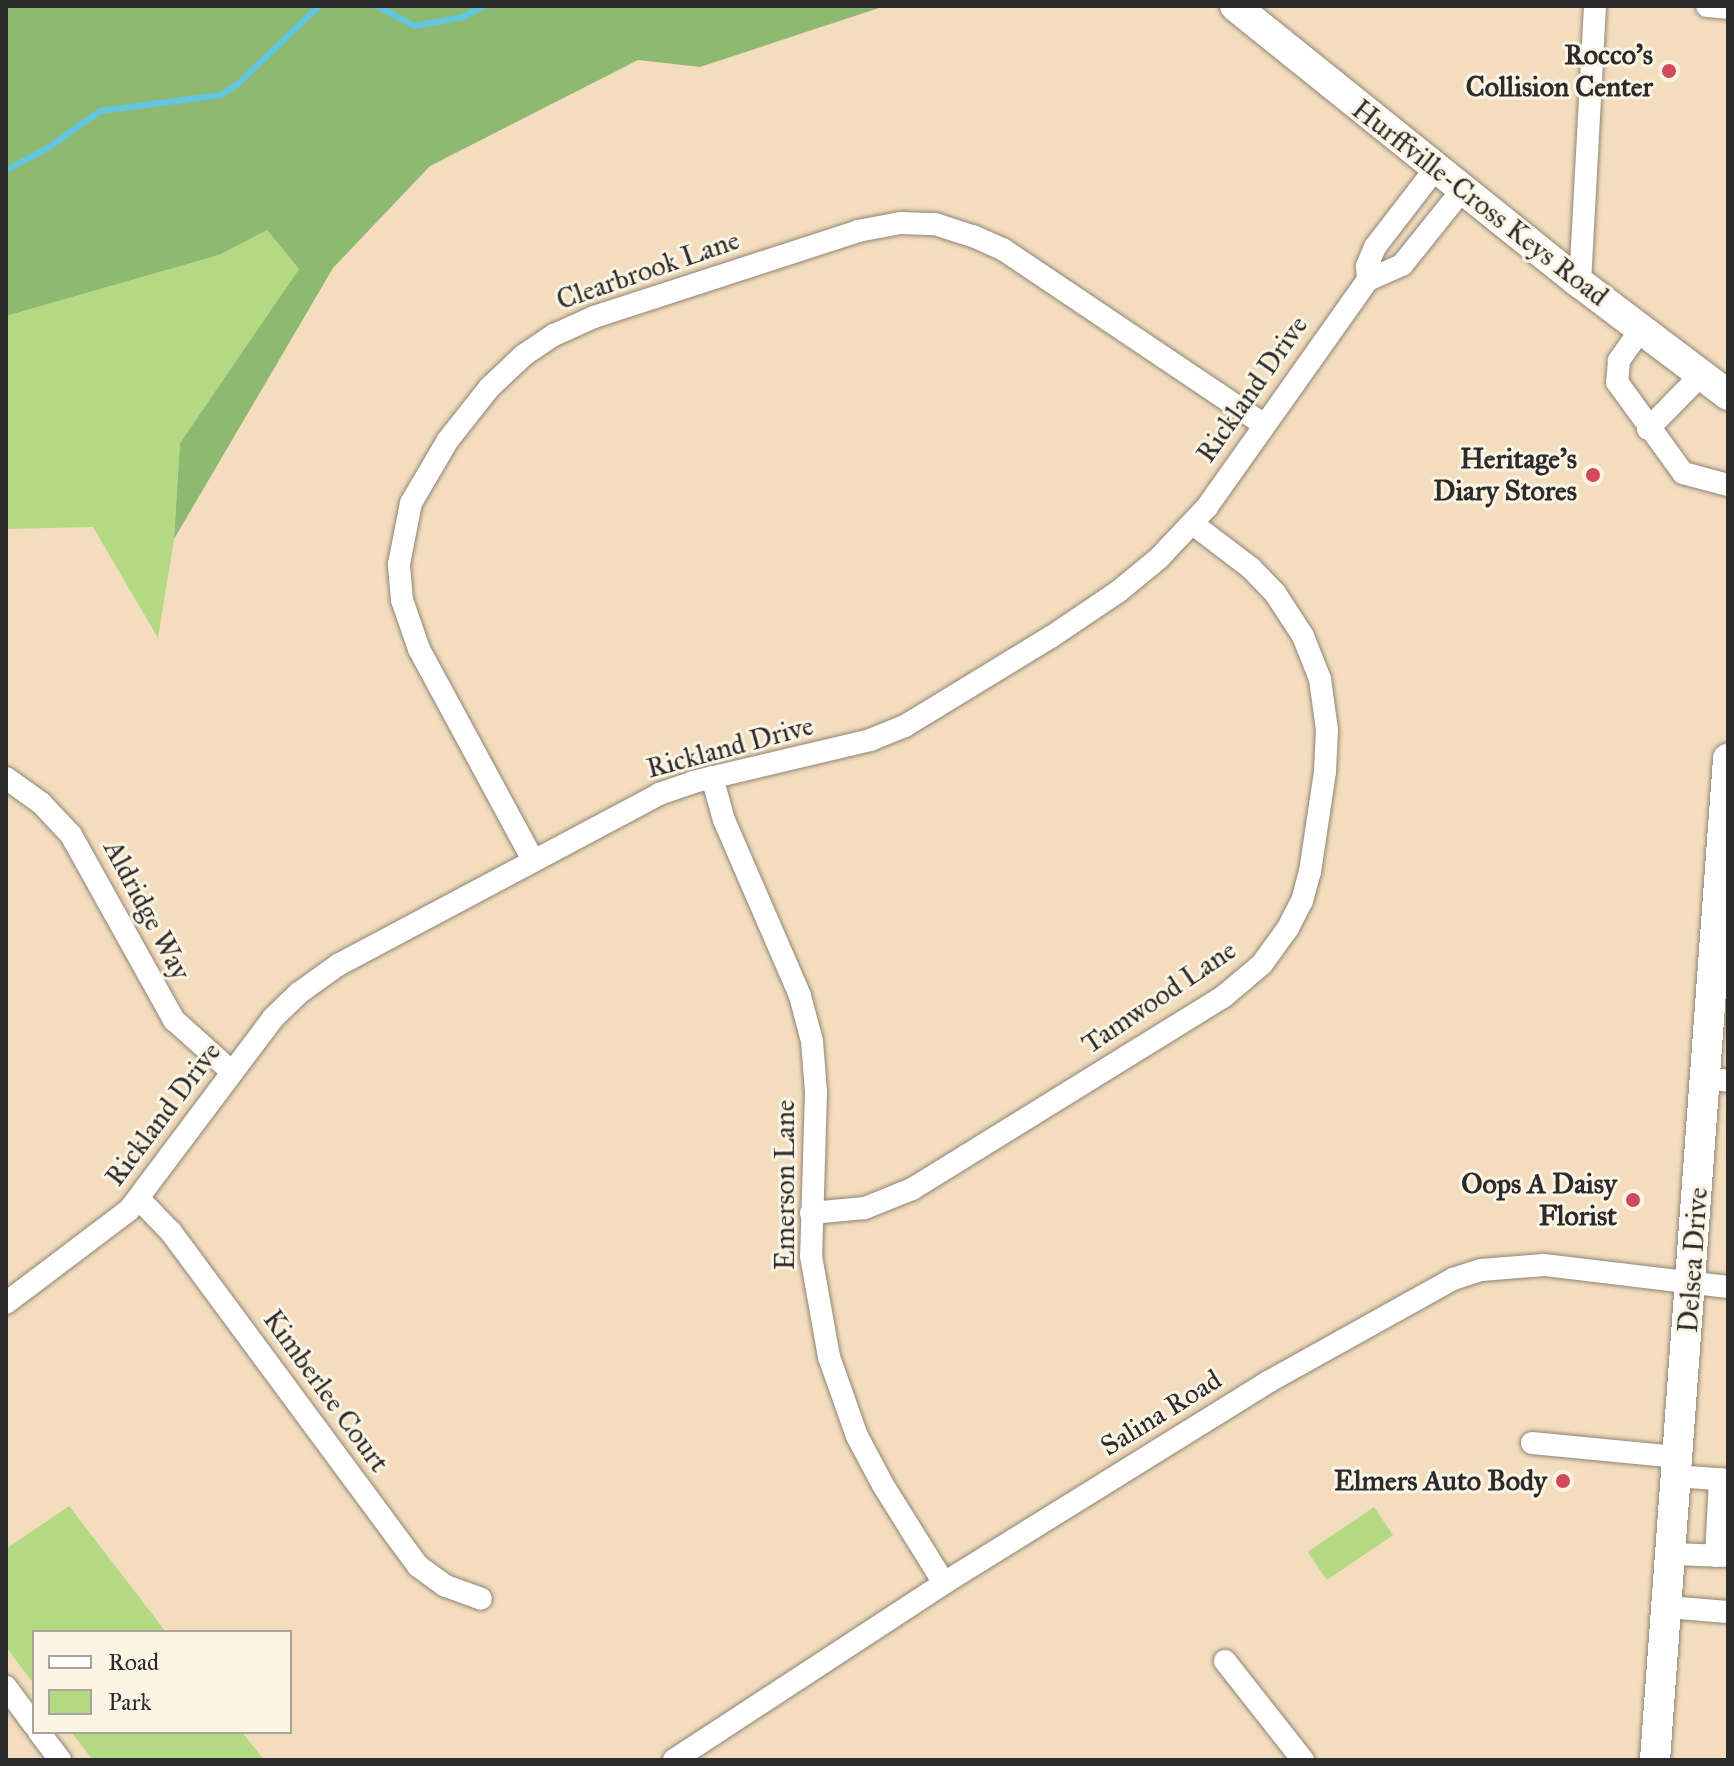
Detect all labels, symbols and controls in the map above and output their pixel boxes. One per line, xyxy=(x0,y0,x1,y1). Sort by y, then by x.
place label: Rocco's Collision Center xyxy=(1466,38,1653,104)
marker: Rocco's Collision Center xyxy=(1660,62,1678,80)
street label: Hurffville-Cross Keys Road xyxy=(1345,93,1615,313)
street label: Clearbrook Lane xyxy=(552,223,744,317)
street label: Rickland Drive xyxy=(1189,309,1315,469)
place label: Heritage's Diary Stores xyxy=(1433,442,1577,508)
marker: Heritage's Diary Stores xyxy=(1584,466,1602,484)
street label: Rickland Drive xyxy=(643,709,817,785)
street label: Aldridge Way xyxy=(96,835,198,985)
street label: Tamwood Lane xyxy=(1076,933,1242,1061)
street label: Rickland Drive xyxy=(98,1035,228,1193)
street label: Emerson Lane xyxy=(768,1100,802,1270)
place label: Oops A Daisy Florist xyxy=(1461,1167,1617,1233)
street label: Delsea Drive xyxy=(1671,1186,1715,1334)
marker: Oops A Daisy Florist xyxy=(1624,1191,1642,1209)
street label: Kimberlee Court xyxy=(256,1303,396,1479)
street label: Salina Road xyxy=(1094,1363,1228,1463)
place label: Elmers Auto Body xyxy=(1334,1464,1547,1498)
marker: Elmers Auto Body xyxy=(1554,1472,1572,1490)
legend xyxy=(32,1630,292,1734)
text: Road xyxy=(108,1647,159,1677)
text: Park xyxy=(108,1687,151,1717)

